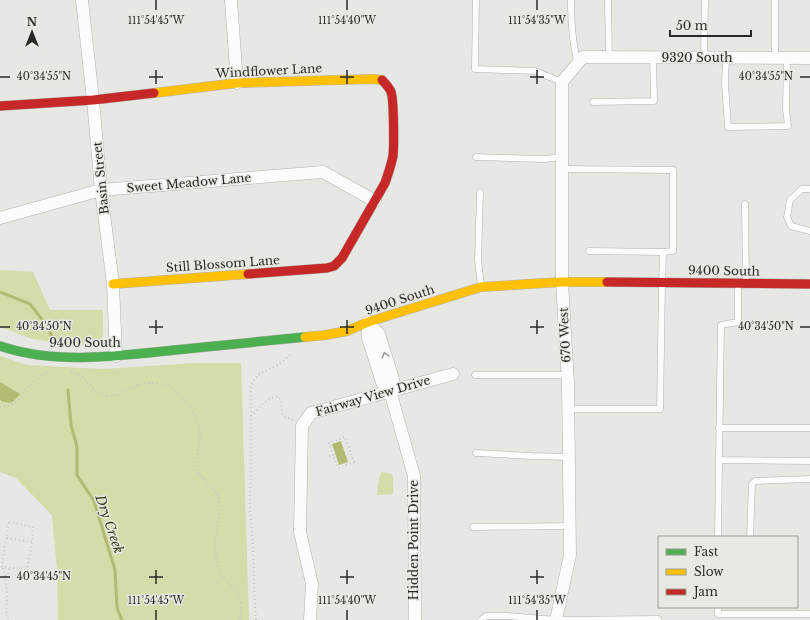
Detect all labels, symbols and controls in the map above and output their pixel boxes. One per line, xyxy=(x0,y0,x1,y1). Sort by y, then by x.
north arrow xyxy=(12,12,52,52)
scale bar xyxy=(670,12,751,38)
text: 111°54'45"W xyxy=(128,14,185,27)
text: 111°54'40"W xyxy=(318,14,376,27)
text: 111°54'35"W xyxy=(508,14,566,27)
text: N xyxy=(27,15,38,29)
text: 50 m xyxy=(676,18,708,33)
street label: 9320 South xyxy=(662,50,732,65)
street label: Windflower Lane xyxy=(214,60,323,81)
text: 40°34'55"N xyxy=(17,70,71,83)
text: 40°34'55"N xyxy=(739,70,793,83)
street label: Basin Street xyxy=(89,140,112,215)
street label: Sweet Meadow Lane xyxy=(126,170,252,195)
street label: Still Blossom Lane xyxy=(166,252,281,275)
street label: 9400 South xyxy=(688,262,760,279)
street label: 9400 South xyxy=(363,281,436,318)
street label: 670 West xyxy=(556,307,573,363)
text: 40°34'50"N xyxy=(16,320,72,333)
text: 40°34'50"N xyxy=(738,320,794,333)
street label: 9400 South xyxy=(49,335,121,350)
one-way arrow xyxy=(381,351,390,358)
street label: Fairway View Drive xyxy=(314,372,432,419)
street label: Hidden Point Drive xyxy=(406,480,421,600)
water label: Dry Creek xyxy=(91,492,128,556)
legend xyxy=(658,536,798,608)
text: Fast xyxy=(694,544,719,559)
text: Slow xyxy=(694,564,724,579)
text: 40°34'45"N xyxy=(17,570,71,583)
text: Jam xyxy=(692,584,718,599)
text: 111°54'45"W xyxy=(128,594,185,607)
text: 111°54'40"W xyxy=(318,594,376,607)
text: 111°54'35"W xyxy=(508,594,566,607)

